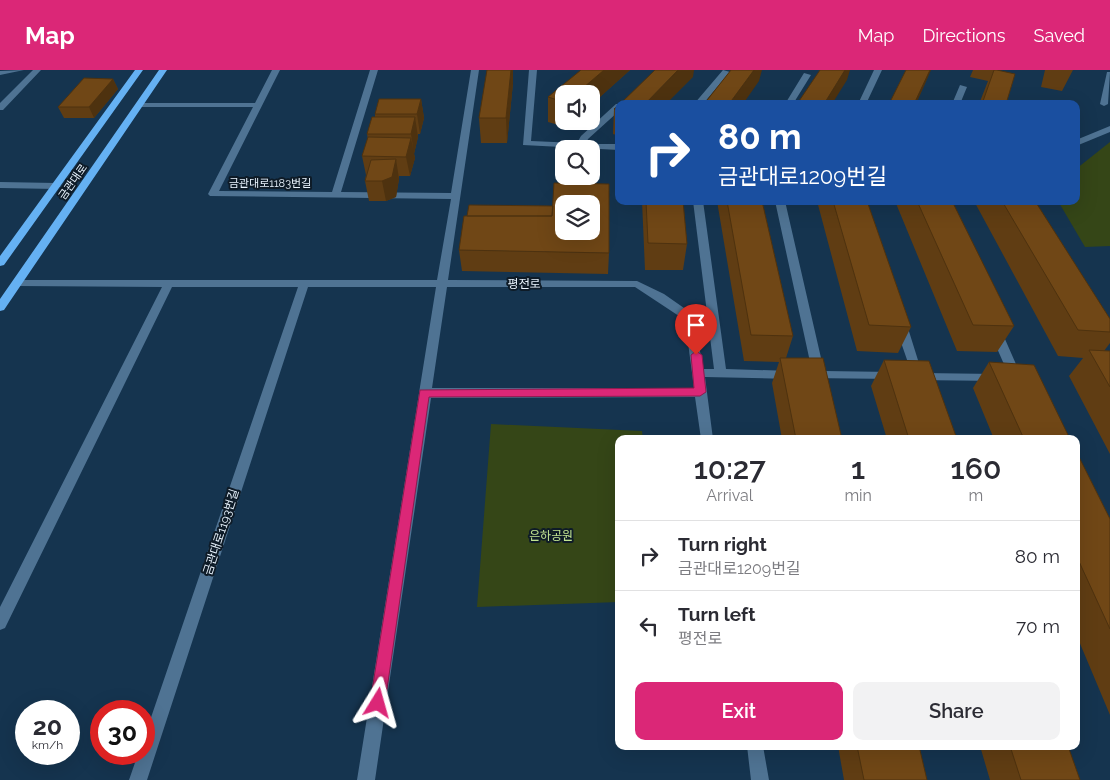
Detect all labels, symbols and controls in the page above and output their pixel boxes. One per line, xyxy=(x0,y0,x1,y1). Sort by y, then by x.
text: Map xyxy=(25,21,75,50)
text: Map xyxy=(858,25,894,46)
text: Directions xyxy=(922,25,1006,46)
text: Saved xyxy=(1034,25,1085,46)
map controls xyxy=(555,85,600,240)
button: sound xyxy=(555,85,600,130)
text: 80 m xyxy=(718,116,802,157)
icon: right xyxy=(635,120,700,185)
button: search xyxy=(555,140,600,185)
street label: 금관대로 xyxy=(56,162,90,202)
text: 금관대로1209번길 xyxy=(718,163,887,189)
street label: 금관대로1183번길 xyxy=(229,177,311,190)
button: layers xyxy=(555,195,600,240)
street label: 평전로 xyxy=(507,277,541,291)
pin xyxy=(675,304,717,355)
icon: arrive xyxy=(682,311,710,339)
text: 10:27 xyxy=(694,451,766,486)
text: 1 xyxy=(851,451,865,486)
text: 160 xyxy=(951,451,1001,486)
text: Arrival xyxy=(706,486,753,505)
text: min xyxy=(844,486,872,505)
text: m xyxy=(969,486,983,505)
street label: 금관대로1193번길 xyxy=(200,487,242,577)
park label: 은하공원 xyxy=(529,529,573,543)
text: Turn right xyxy=(678,533,767,555)
icon: right xyxy=(635,542,663,570)
text: 80 m xyxy=(1015,545,1060,567)
text: 금관대로1209번길 xyxy=(678,559,801,578)
text: Turn left xyxy=(678,603,755,625)
icon: left xyxy=(635,612,663,640)
text: 70 m xyxy=(1016,615,1060,637)
text: 평전로 xyxy=(678,629,722,648)
position arrow xyxy=(351,676,403,728)
button: Exit xyxy=(635,682,843,740)
button: Share xyxy=(853,682,1060,740)
speed limit sign: 30 xyxy=(90,700,155,765)
text: 20 xyxy=(33,711,62,741)
text: km/h xyxy=(32,738,63,752)

